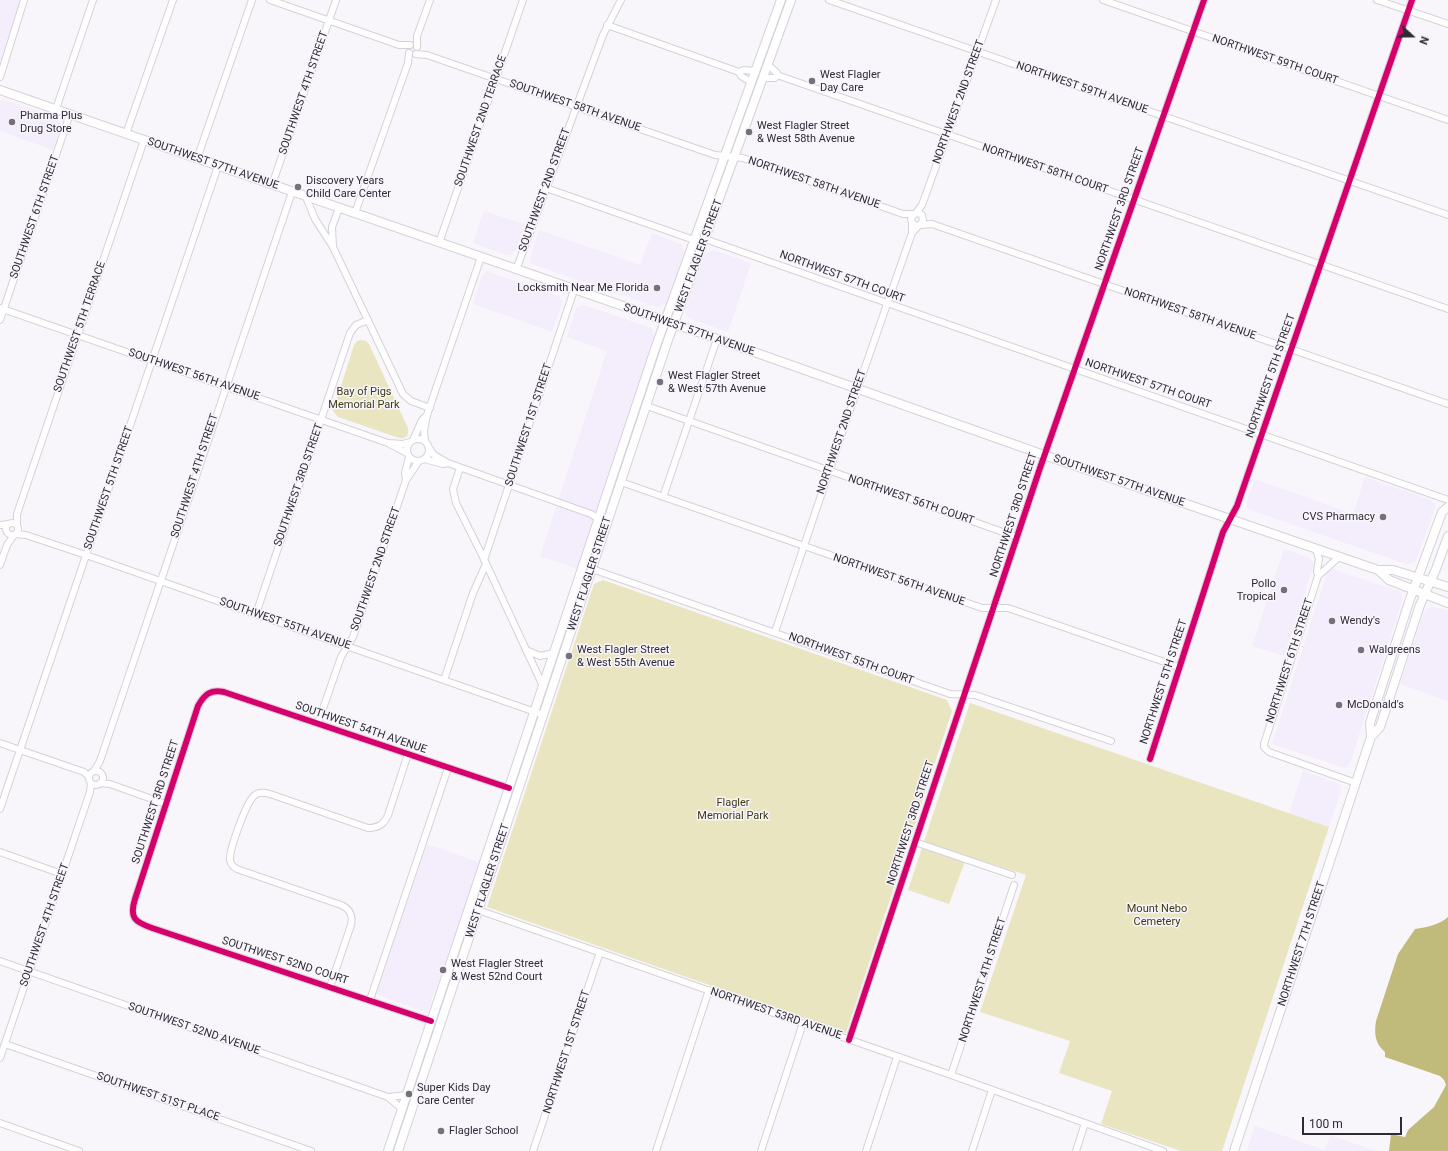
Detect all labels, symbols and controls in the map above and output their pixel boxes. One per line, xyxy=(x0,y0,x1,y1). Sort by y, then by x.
north arrow xyxy=(1392,16,1432,56)
street label: SOUTHWEST 4TH STREET xyxy=(277,29,331,157)
street label: NORTHWEST 59TH COURT xyxy=(1210,32,1340,88)
text: N xyxy=(1416,35,1431,46)
street label: NORTHWEST 2ND STREET xyxy=(930,38,988,166)
street label: SOUTHWEST 2ND TERRACE xyxy=(452,53,510,189)
street label: NORTHWEST 59TH AVENUE xyxy=(1014,59,1150,117)
place label: West Flagler Day Care xyxy=(820,68,881,94)
marker: West Flagler Day Care xyxy=(807,76,817,86)
street label: SOUTHWEST 58TH AVENUE xyxy=(508,77,642,135)
place label: Pharma Plus Drug Store xyxy=(20,109,82,135)
marker: Pharma Plus Drug Store xyxy=(7,117,17,127)
place label: West Flagler Street & West 58th Avenue xyxy=(757,119,855,145)
street label: SOUTHWEST 2ND STREET xyxy=(516,126,574,254)
marker: West Flagler Street & West 58th Avenue xyxy=(744,127,754,137)
street label: SOUTHWEST 57TH AVENUE xyxy=(146,135,280,193)
street label: NORTHWEST 58TH COURT xyxy=(980,141,1110,197)
street label: NORTHWEST 3RD STREET xyxy=(1093,145,1147,273)
street label: SOUTHWEST 6TH STREET xyxy=(8,153,62,281)
street label: NORTHWEST 58TH AVENUE xyxy=(746,154,882,212)
place label: Discovery Years Child Care Center xyxy=(306,174,391,200)
marker: Discovery Years Child Care Center xyxy=(293,182,303,192)
street label: WEST FLAGLER STREET xyxy=(672,198,726,314)
street label: NORTHWEST 57TH COURT xyxy=(778,248,906,306)
street label: SOUTHWEST 5TH TERRACE xyxy=(51,260,109,394)
place label: Locksmith Near Me Florida xyxy=(517,281,649,295)
marker: Locksmith Near Me Florida xyxy=(652,283,662,293)
street label: NORTHWEST 58TH AVENUE xyxy=(1122,285,1258,343)
street label: SOUTHWEST 57TH AVENUE xyxy=(622,301,756,359)
street label: NORTHWEST 5TH STREET xyxy=(1244,312,1298,440)
street label: SOUTHWEST 56TH AVENUE xyxy=(127,346,261,404)
street label: NORTHWEST 57TH COURT xyxy=(1083,356,1213,412)
street label: SOUTHWEST 1ST STREET xyxy=(503,362,555,488)
street label: NORTHWEST 2ND STREET xyxy=(814,368,870,496)
place label: West Flagler Street & West 57th Avenue xyxy=(668,369,766,395)
marker: West Flagler Street & West 57th Avenue xyxy=(655,377,665,387)
park label: Bay of Pigs Memorial Park xyxy=(328,385,400,411)
street label: SOUTHWEST 4TH STREET xyxy=(169,412,221,540)
street label: SOUTHWEST 3RD STREET xyxy=(272,422,326,548)
street label: SOUTHWEST 5TH STREET xyxy=(82,424,136,552)
street label: NORTHWEST 3RD STREET xyxy=(988,451,1040,579)
street label: SOUTHWEST 57TH AVENUE xyxy=(1052,452,1186,510)
street label: NORTHWEST 56TH COURT xyxy=(846,472,976,528)
street label: SOUTHWEST 2ND STREET xyxy=(349,505,403,633)
place label: CVS Pharmacy xyxy=(1302,510,1375,524)
marker: CVS Pharmacy xyxy=(1378,512,1388,522)
street label: WEST FLAGLER STREET xyxy=(565,515,615,633)
street label: NORTHWEST 56TH AVENUE xyxy=(831,551,967,609)
place label: Pollo Tropical xyxy=(1237,577,1276,603)
marker: Pollo Tropical xyxy=(1279,585,1289,595)
street label: SOUTHWEST 55TH AVENUE xyxy=(218,595,352,653)
street label: NORTHWEST 6TH STREET xyxy=(1264,597,1316,725)
place label: Wendy's xyxy=(1340,614,1380,628)
marker: Wendy's xyxy=(1327,616,1337,626)
street label: NORTHWEST 5TH STREET xyxy=(1138,618,1190,746)
street label: NORTHWEST 55TH COURT xyxy=(787,630,915,688)
place label: West Flagler Street & West 55th Avenue xyxy=(577,643,675,669)
place label: Walgreens xyxy=(1369,643,1420,657)
marker: Walgreens xyxy=(1356,645,1366,655)
marker: West Flagler Street & West 55th Avenue xyxy=(564,651,574,661)
place label: McDonald's xyxy=(1347,698,1404,712)
street label: SOUTHWEST 54TH AVENUE xyxy=(294,699,428,757)
marker: McDonald's xyxy=(1334,700,1344,710)
street label: SOUTHWEST 3RD STREET xyxy=(130,738,182,866)
street label: NORTHWEST 3RD STREET xyxy=(885,759,937,887)
park label: Flagler Memorial Park xyxy=(697,796,769,822)
street label: WEST FLAGLER STREET xyxy=(463,822,513,940)
street label: SOUTHWEST 4TH STREET xyxy=(18,861,72,989)
street label: NORTHWEST 7TH STREET xyxy=(1276,880,1328,1008)
park label: Mount Nebo Cemetery xyxy=(1127,902,1187,928)
street label: NORTHWEST 4TH STREET xyxy=(957,916,1009,1044)
street label: SOUTHWEST 52ND COURT xyxy=(220,934,350,988)
place label: West Flagler Street & West 52nd Court xyxy=(451,957,543,983)
marker: West Flagler Street & West 52nd Court xyxy=(438,965,448,975)
street label: NORTHWEST 53RD AVENUE xyxy=(708,985,844,1043)
street label: NORTHWEST 1ST STREET xyxy=(541,989,593,1115)
street label: SOUTHWEST 52ND AVENUE xyxy=(126,1000,262,1058)
street label: SOUTHWEST 51ST PLACE xyxy=(95,1070,221,1124)
place label: Super Kids Day Care Center xyxy=(417,1081,491,1107)
marker: Super Kids Day Care Center xyxy=(404,1089,414,1099)
scale bar xyxy=(1304,1109,1404,1135)
text: 100 m xyxy=(1309,1117,1343,1131)
place label: Flagler School xyxy=(449,1124,518,1138)
marker: Flagler School xyxy=(436,1126,446,1136)

